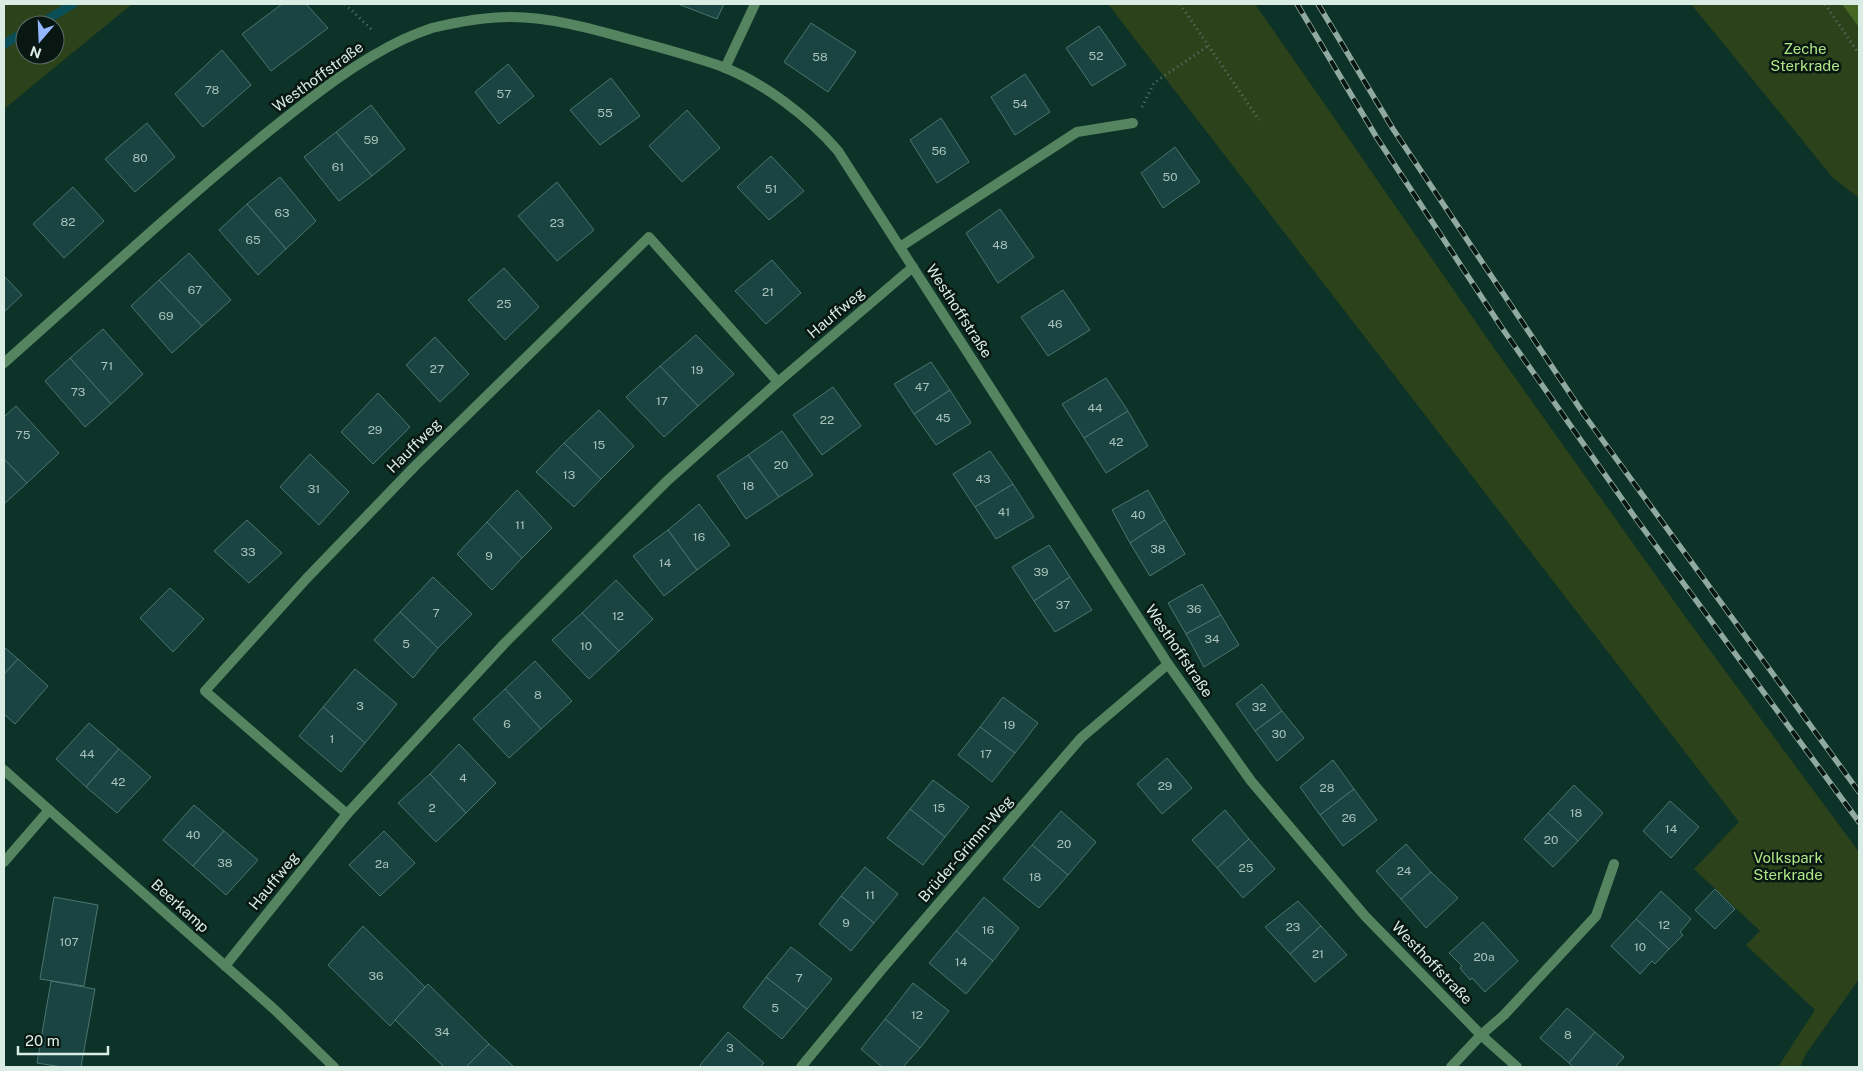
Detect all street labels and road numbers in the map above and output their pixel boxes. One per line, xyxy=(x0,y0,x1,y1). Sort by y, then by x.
street label: Westhoffstraße xyxy=(269,38,366,115)
street label: Westhoffstraße xyxy=(923,261,996,361)
street label: Hauffweg xyxy=(804,284,868,341)
street label: Hauffweg xyxy=(383,415,444,476)
street label: Westhoffstraße xyxy=(1142,601,1217,700)
street label: Brüder-Grimm-Weg xyxy=(915,792,1016,905)
street label: Hauffweg xyxy=(245,848,302,913)
street label: Beerkamp xyxy=(148,875,213,936)
street label: Westhoffstraße xyxy=(1389,918,1476,1007)

